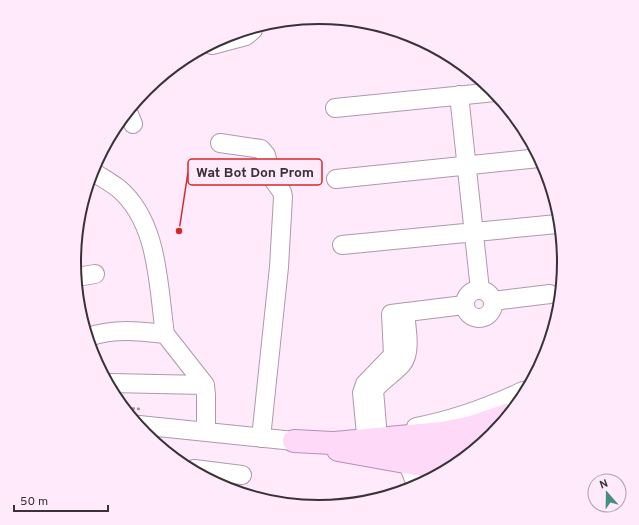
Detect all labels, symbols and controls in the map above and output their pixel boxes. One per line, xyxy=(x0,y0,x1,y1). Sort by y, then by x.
callout: Wat Bot Don Prom xyxy=(188,159,322,185)
text: Wat Bot Don Prom xyxy=(196,165,314,182)
north arrow xyxy=(587,473,627,513)
text: N xyxy=(598,477,610,492)
scale bar xyxy=(14,487,108,513)
text: 50 m xyxy=(20,494,48,510)

